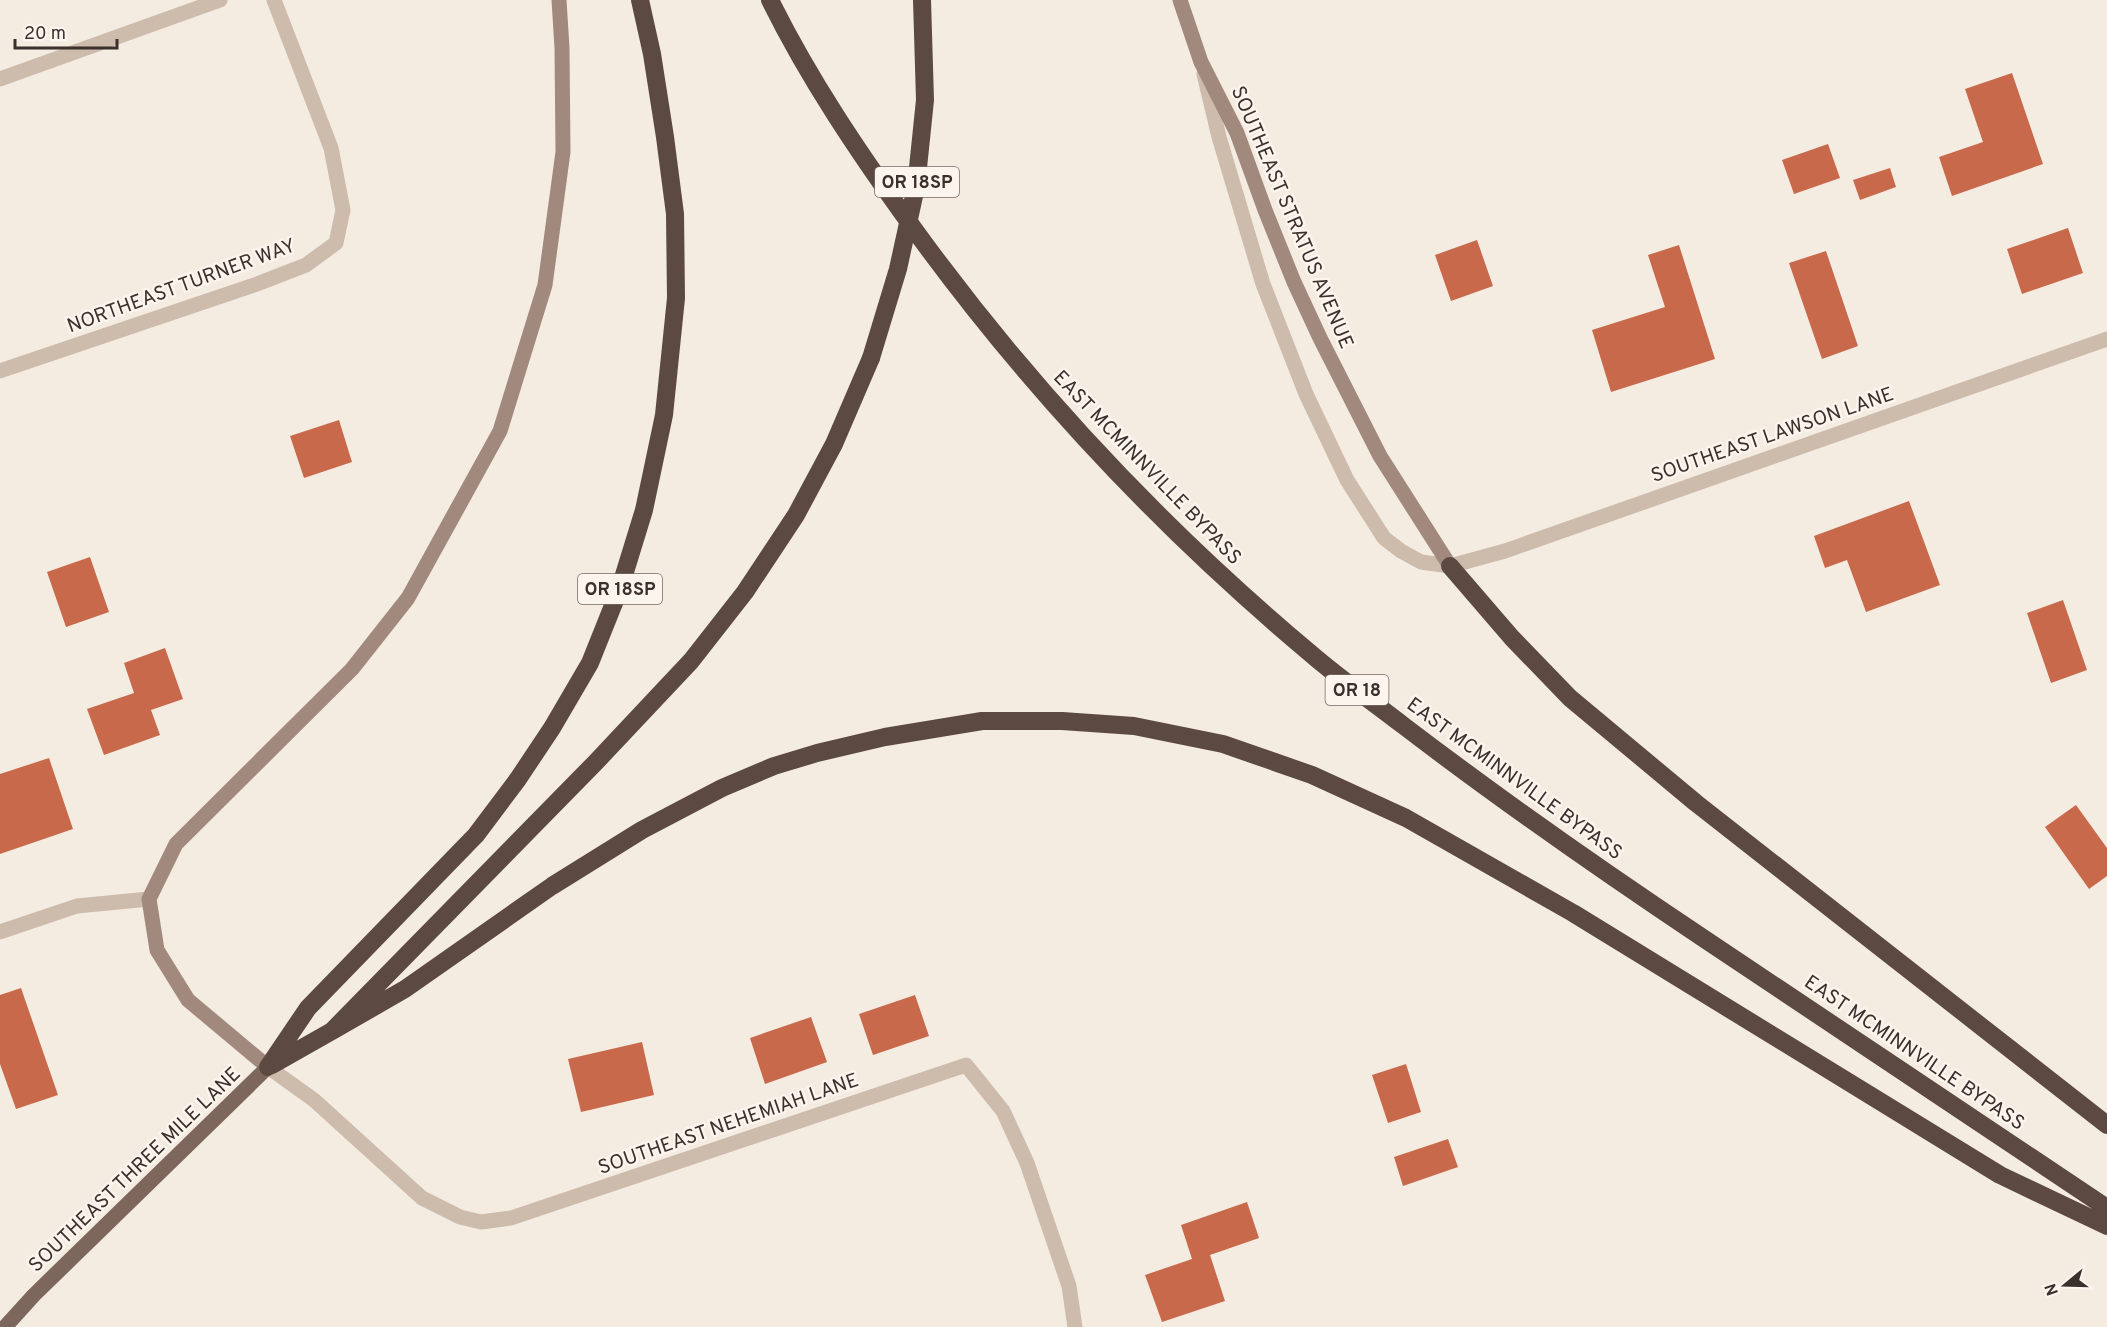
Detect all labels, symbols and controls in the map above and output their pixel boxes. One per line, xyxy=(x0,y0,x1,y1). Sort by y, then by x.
scale bar xyxy=(15,12,117,50)
text: 20 m xyxy=(24,23,66,46)
street label: SOUTHEAST STRATUS AVENUE xyxy=(1224,82,1358,353)
road number: OR 18SP xyxy=(875,167,959,197)
street label: NORTHEAST TURNER WAY xyxy=(64,233,300,340)
street label: EAST MCMINNVILLE BYPASS xyxy=(1047,366,1246,571)
street label: SOUTHEAST LAWSON LANE xyxy=(1648,382,1897,490)
road number: OR 18SP xyxy=(578,574,662,604)
road number: OR 18 xyxy=(1326,675,1388,705)
street label: EAST MCMINNVILLE BYPASS xyxy=(1401,692,1627,867)
street label: EAST MCMINNVILLE BYPASS xyxy=(1799,970,2029,1137)
street label: SOUTHEAST THREE MILE LANE xyxy=(24,1062,247,1279)
street label: SOUTHEAST NEHEMIAH LANE xyxy=(595,1068,862,1182)
north arrow xyxy=(2035,1255,2095,1315)
text: N xyxy=(2041,1281,2064,1298)

